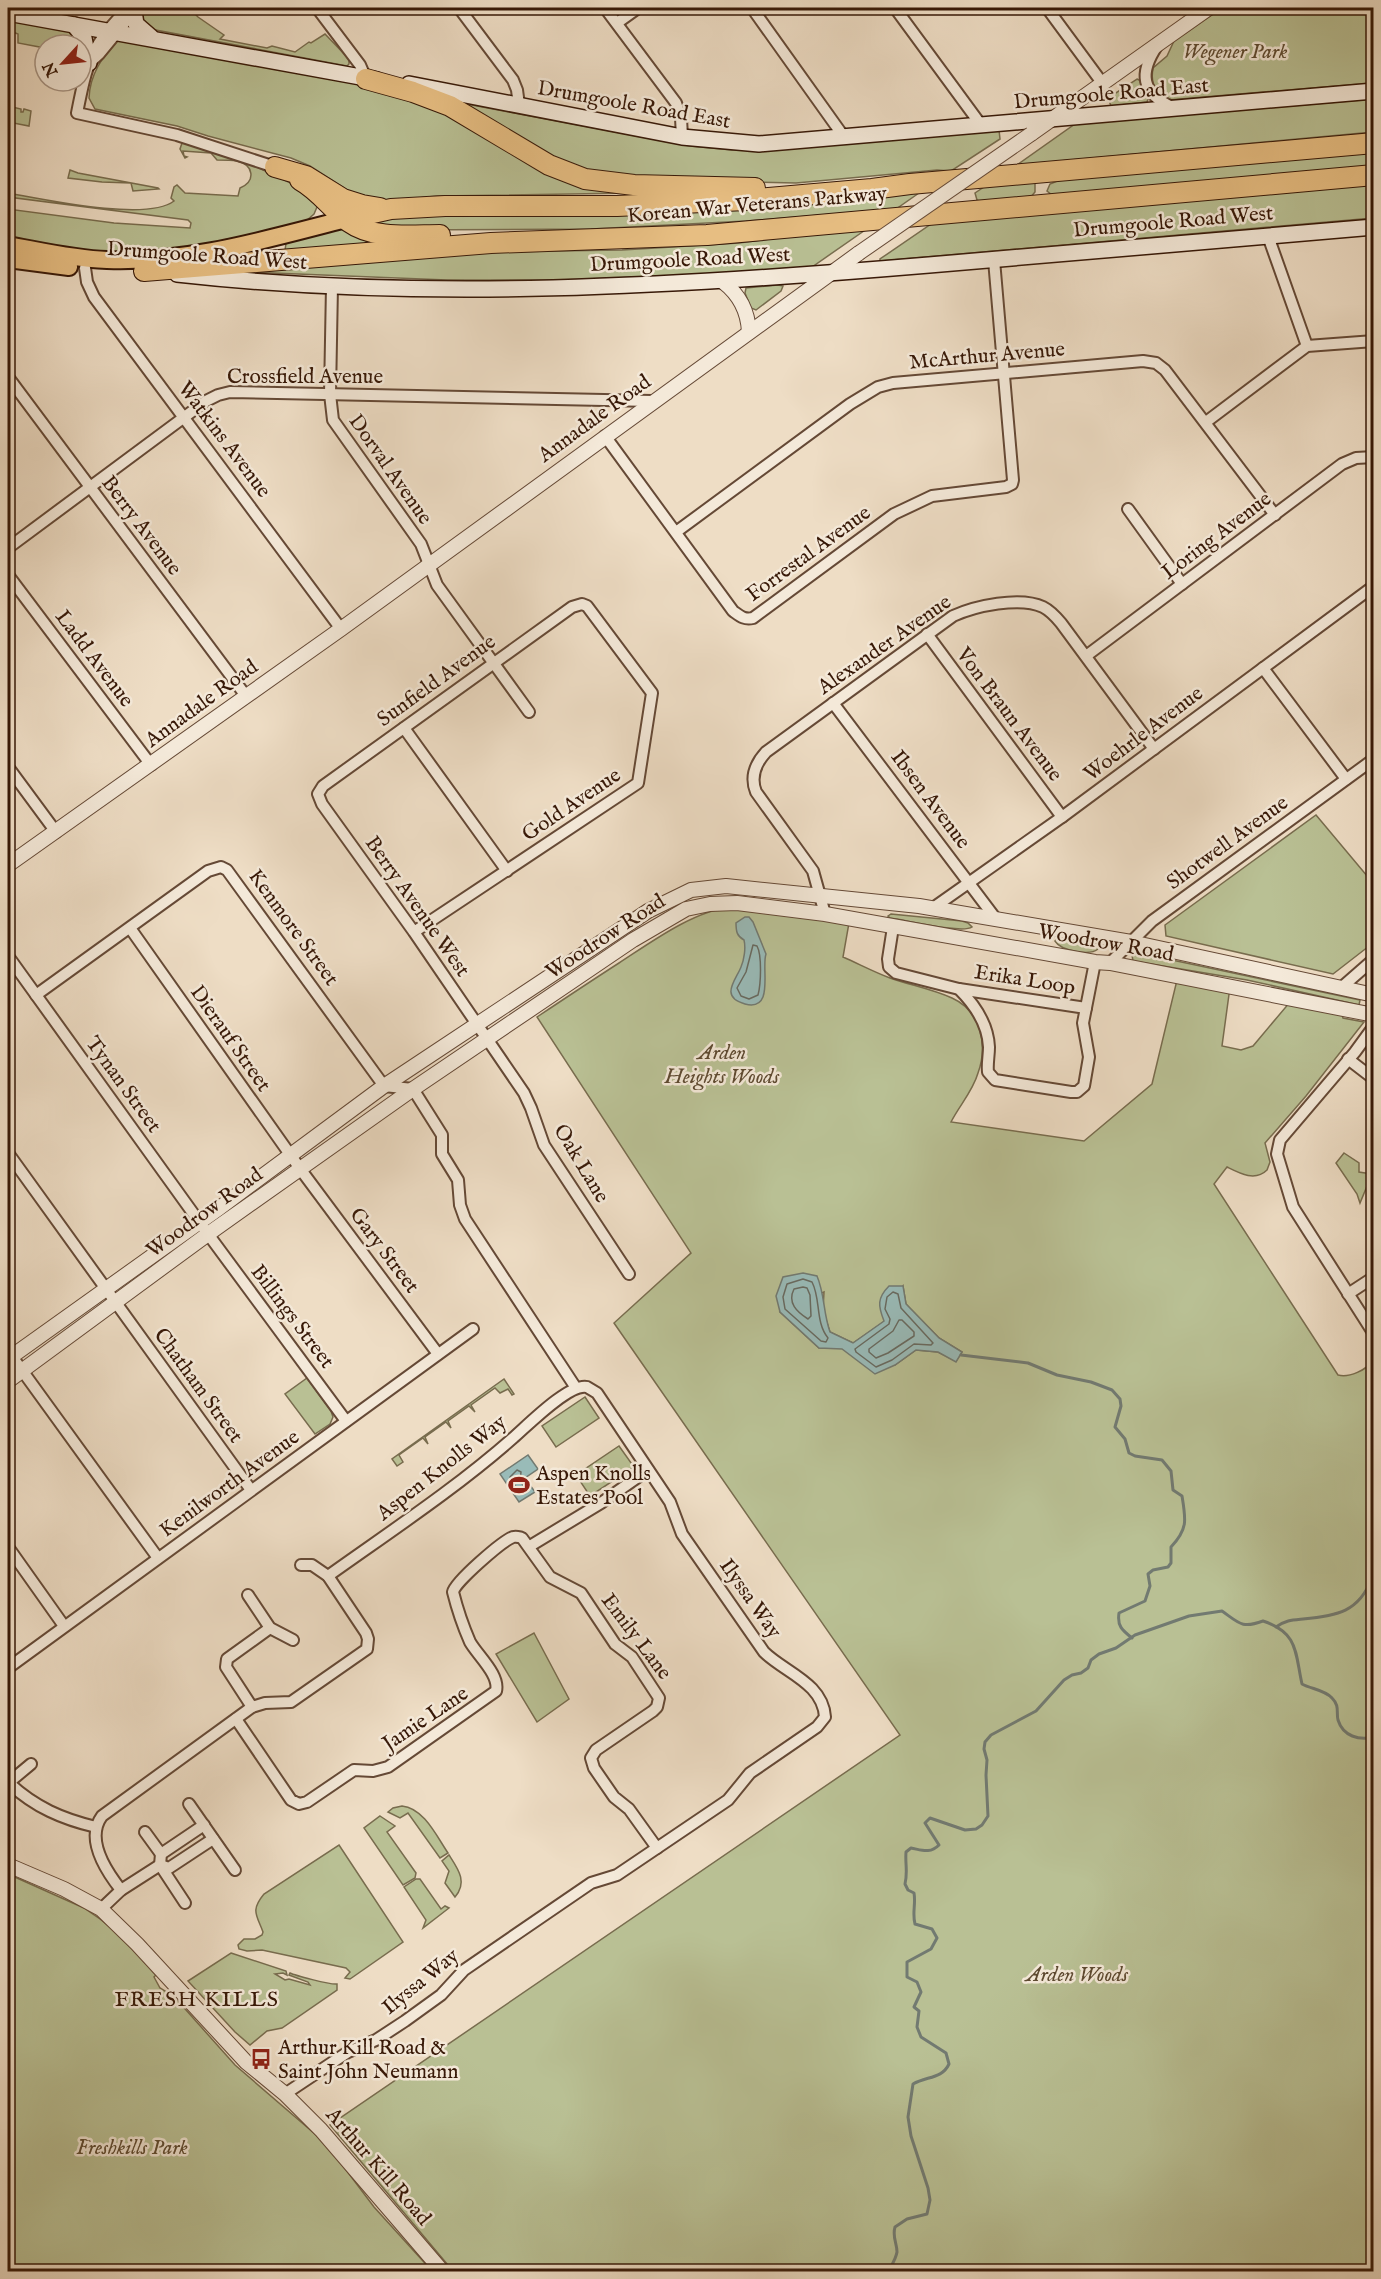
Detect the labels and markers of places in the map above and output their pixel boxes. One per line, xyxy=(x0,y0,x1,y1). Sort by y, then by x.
place label: Aspen Knolls Estates Pool xyxy=(535,1461,651,1512)
sports icon: Aspen Knolls Estates Pool xyxy=(507,1473,531,1497)
place label: Arthur Kill Road & Saint John Neumann xyxy=(277,2035,458,2086)
bus stop icon: Arthur Kill Road & Saint John Neumann xyxy=(249,2047,273,2071)

